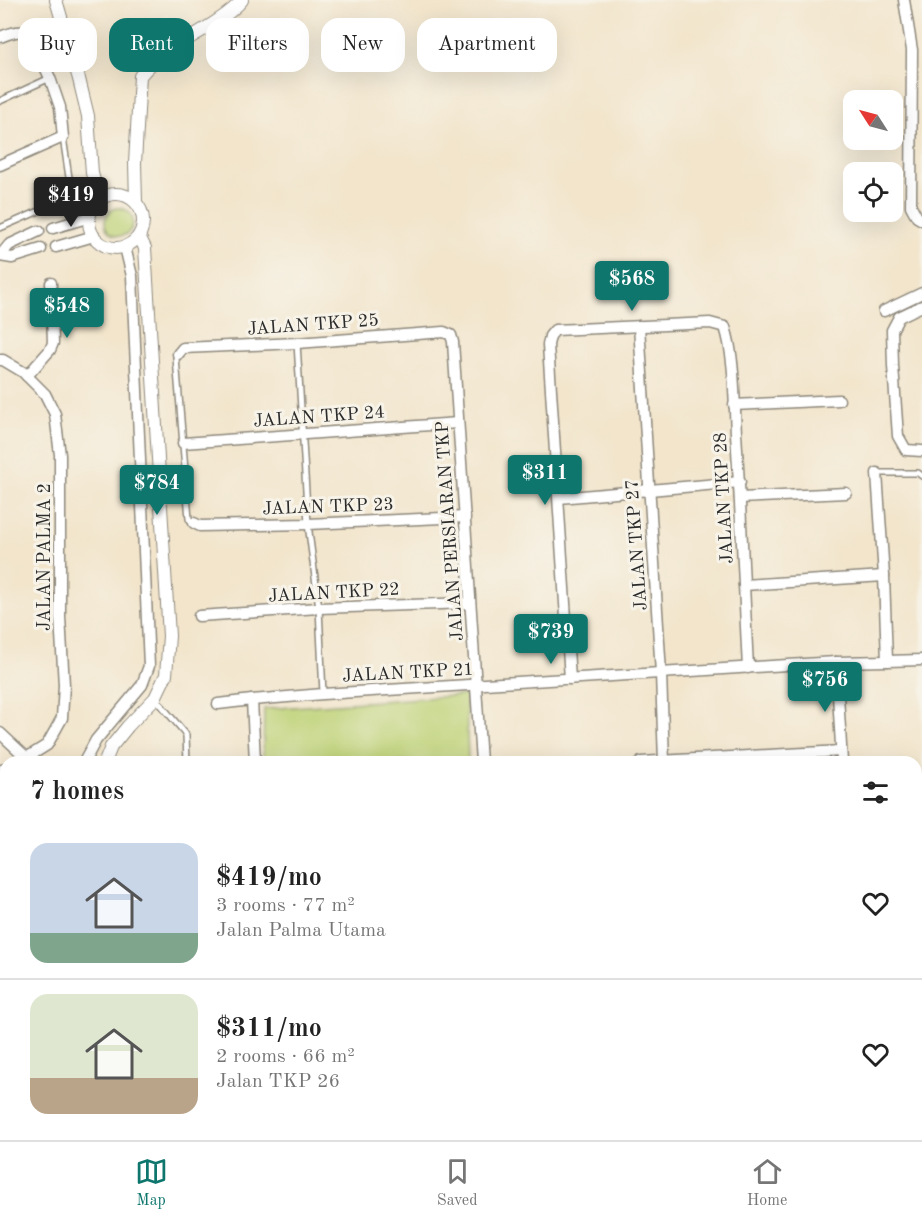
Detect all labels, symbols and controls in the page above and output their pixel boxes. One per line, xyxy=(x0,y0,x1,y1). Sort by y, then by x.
chip: Buy xyxy=(18,18,97,72)
chip: Rent xyxy=(109,18,194,72)
chip: Filters xyxy=(206,18,309,72)
chip: New xyxy=(321,18,405,72)
chip: Apartment xyxy=(417,18,557,72)
north arrow xyxy=(843,90,903,150)
map controls xyxy=(843,90,903,222)
button: locate xyxy=(843,162,903,222)
pin: $419 xyxy=(35,177,107,228)
text: $419 xyxy=(48,186,94,206)
pin: $568 xyxy=(596,261,668,312)
text: $568 xyxy=(609,270,655,290)
pin: $548 xyxy=(31,288,103,339)
text: $548 xyxy=(44,297,90,317)
street label: JALAN TKP 25 xyxy=(247,311,379,339)
street label: JALAN TKP 24 xyxy=(253,403,385,431)
street label: JALAN PERSIARAN TKP xyxy=(433,420,467,642)
street label: JALAN TKP 28 xyxy=(712,432,736,564)
pin: $311 xyxy=(509,455,581,506)
text: $311 xyxy=(522,464,568,484)
pin: $784 xyxy=(121,465,193,516)
text: $784 xyxy=(134,474,180,494)
street label: JALAN TKP 27 xyxy=(623,479,651,611)
street label: JALAN PALMA 2 xyxy=(36,483,54,631)
street label: JALAN TKP 23 xyxy=(262,496,394,518)
street label: JALAN TKP 22 xyxy=(268,581,400,605)
pin: $739 xyxy=(515,614,587,665)
text: $739 xyxy=(528,623,574,643)
street label: JALAN TKP 21 xyxy=(342,661,474,685)
pin: $756 xyxy=(789,662,861,713)
text: $756 xyxy=(802,671,848,691)
icon: filters xyxy=(859,776,892,809)
text: 7 homes xyxy=(30,779,124,805)
text: $419/mo xyxy=(216,865,322,891)
icon: home xyxy=(78,867,150,939)
icon: heart xyxy=(859,887,892,920)
text: 3 rooms · 77 m² xyxy=(216,896,355,916)
text: Jalan Palma Utama xyxy=(216,921,386,941)
text: $311/mo xyxy=(216,1016,322,1042)
icon: home xyxy=(78,1018,150,1090)
icon: heart xyxy=(859,1038,892,1071)
text: 2 rooms · 66 m² xyxy=(216,1047,355,1067)
text: Jalan TKP 26 xyxy=(216,1072,340,1092)
tab: Map xyxy=(135,1155,168,1211)
tab: Saved xyxy=(437,1155,478,1211)
tab: Home xyxy=(747,1155,787,1211)

